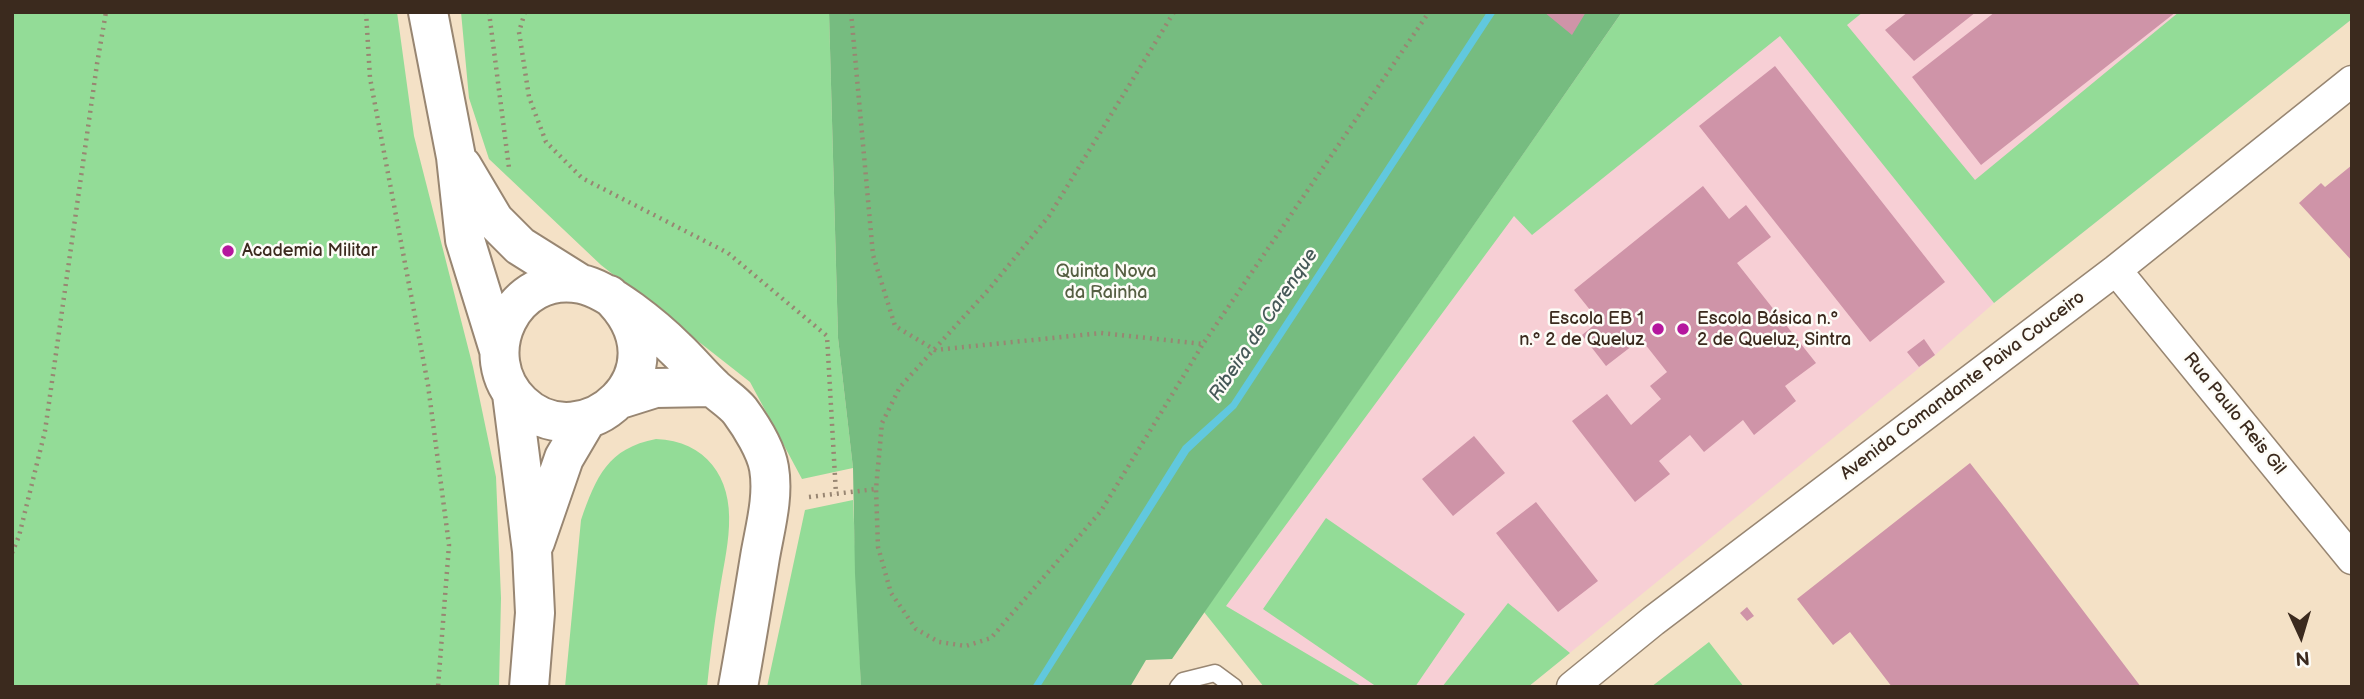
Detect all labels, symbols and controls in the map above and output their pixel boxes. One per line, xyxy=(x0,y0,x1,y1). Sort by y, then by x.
place label: Academia Militar xyxy=(242,240,377,262)
marker: Academia Militar xyxy=(220,243,236,259)
water label: Ribeira de Carenque xyxy=(1205,245,1323,405)
park label: Quinta Nova da Rainha xyxy=(1056,261,1156,304)
street label: Avenida Comandante Paiva Couceiro xyxy=(1837,287,2089,485)
place label: Escola EB 1 n.º 2 de Queluz xyxy=(1519,308,1644,350)
place label: Escola Básica n.º 2 de Queluz, Sintra xyxy=(1697,308,1851,350)
marker: Escola EB 1 n.º 2 de Queluz xyxy=(1650,321,1666,337)
marker: Escola Básica n.º 2 de Queluz, Sintra xyxy=(1675,321,1691,337)
street label: Rua Paulo Reis Gil xyxy=(2178,349,2290,479)
north arrow xyxy=(2266,601,2336,671)
text: N xyxy=(2295,645,2310,669)

